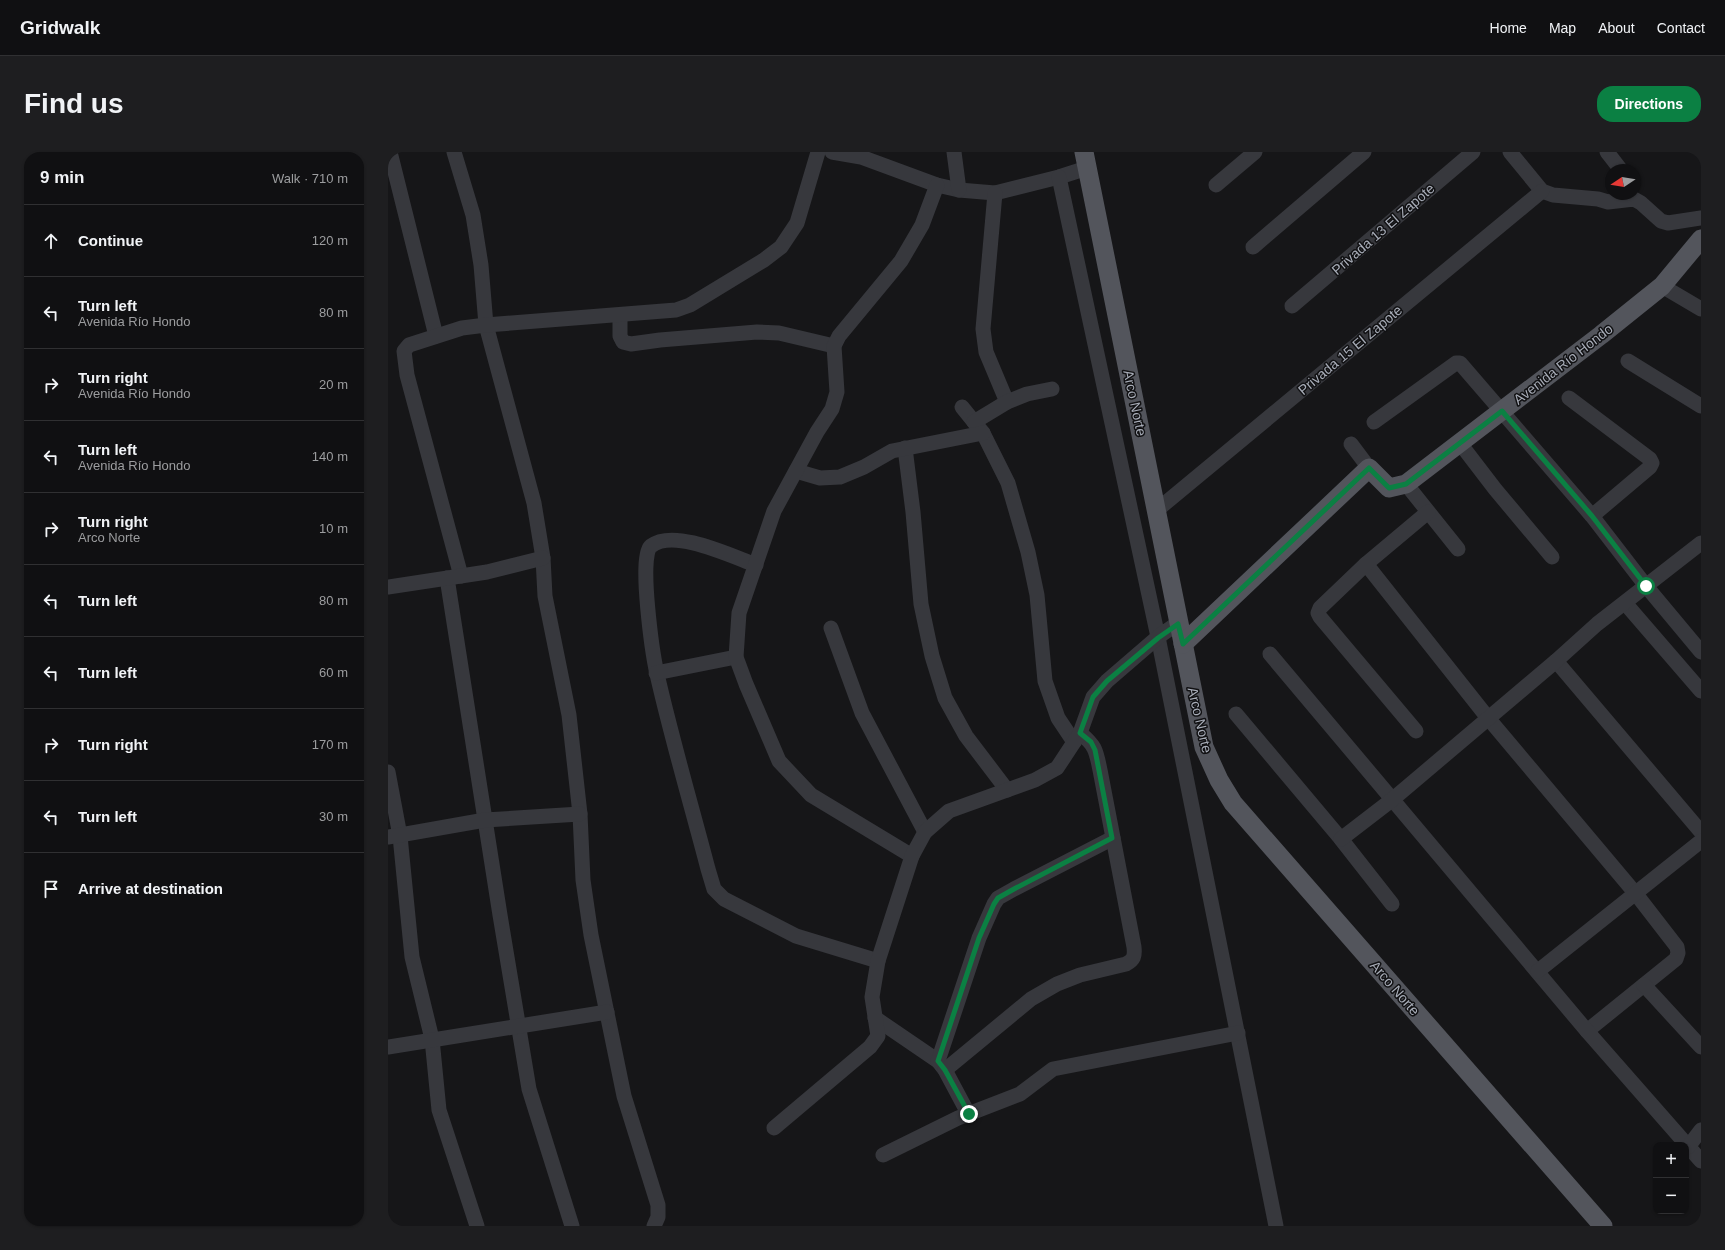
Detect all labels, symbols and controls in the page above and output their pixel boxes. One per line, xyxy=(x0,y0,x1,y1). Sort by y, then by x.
text: Gridwalk xyxy=(20,17,100,38)
text: Home xyxy=(1490,20,1527,36)
text: Map xyxy=(1549,20,1576,36)
text: About xyxy=(1598,20,1635,36)
text: Contact xyxy=(1657,20,1705,36)
button: Directions xyxy=(1597,86,1701,122)
text: Find us xyxy=(24,88,124,119)
north arrow xyxy=(1605,164,1641,200)
text: 9 min xyxy=(40,168,84,187)
text: Walk · 710 m xyxy=(272,171,348,186)
street label: Privada 13 El Zapote xyxy=(1328,180,1438,278)
icon: ahead xyxy=(40,230,62,252)
text: Continue xyxy=(78,232,143,249)
text: 120 m xyxy=(312,233,348,248)
text: Turn left xyxy=(78,297,137,314)
icon: left xyxy=(40,302,62,324)
street label: Privada 15 El Zapote xyxy=(1295,302,1405,398)
text: 80 m xyxy=(319,305,348,320)
text: Avenida Río Hondo xyxy=(78,314,191,329)
street label: Avenida Río Hondo xyxy=(1510,320,1616,408)
text: Turn right xyxy=(78,369,148,386)
street label: Arco Norte xyxy=(1120,369,1150,438)
icon: right xyxy=(40,374,62,396)
text: 20 m xyxy=(319,377,348,392)
text: Avenida Río Hondo xyxy=(78,386,191,401)
text: Turn left xyxy=(78,441,137,458)
icon: left xyxy=(40,446,62,468)
text: 140 m xyxy=(312,449,348,464)
text: Avenida Río Hondo xyxy=(78,458,191,473)
text: Turn right xyxy=(78,513,148,530)
icon: right xyxy=(40,518,62,540)
text: 10 m xyxy=(319,521,348,536)
text: Arco Norte xyxy=(78,530,140,545)
route start xyxy=(1637,577,1655,595)
icon: left xyxy=(40,590,62,612)
text: Turn left xyxy=(78,592,137,609)
text: 80 m xyxy=(319,593,348,608)
icon: left xyxy=(40,662,62,684)
text: Turn left xyxy=(78,664,137,681)
text: 60 m xyxy=(319,665,348,680)
street label: Arco Norte xyxy=(1185,686,1215,755)
icon: right xyxy=(40,734,62,756)
text: Turn right xyxy=(78,736,148,753)
text: 170 m xyxy=(312,737,348,752)
icon: left xyxy=(40,806,62,828)
text: Turn left xyxy=(78,808,137,825)
text: 30 m xyxy=(319,809,348,824)
icon: arrive xyxy=(40,878,62,900)
text: Arrive at destination xyxy=(78,880,223,897)
street label: Arco Norte xyxy=(1367,957,1423,1019)
route end xyxy=(960,1105,978,1123)
map controls xyxy=(1653,1142,1689,1214)
button: + xyxy=(1653,1142,1689,1178)
button: − xyxy=(1653,1178,1689,1214)

